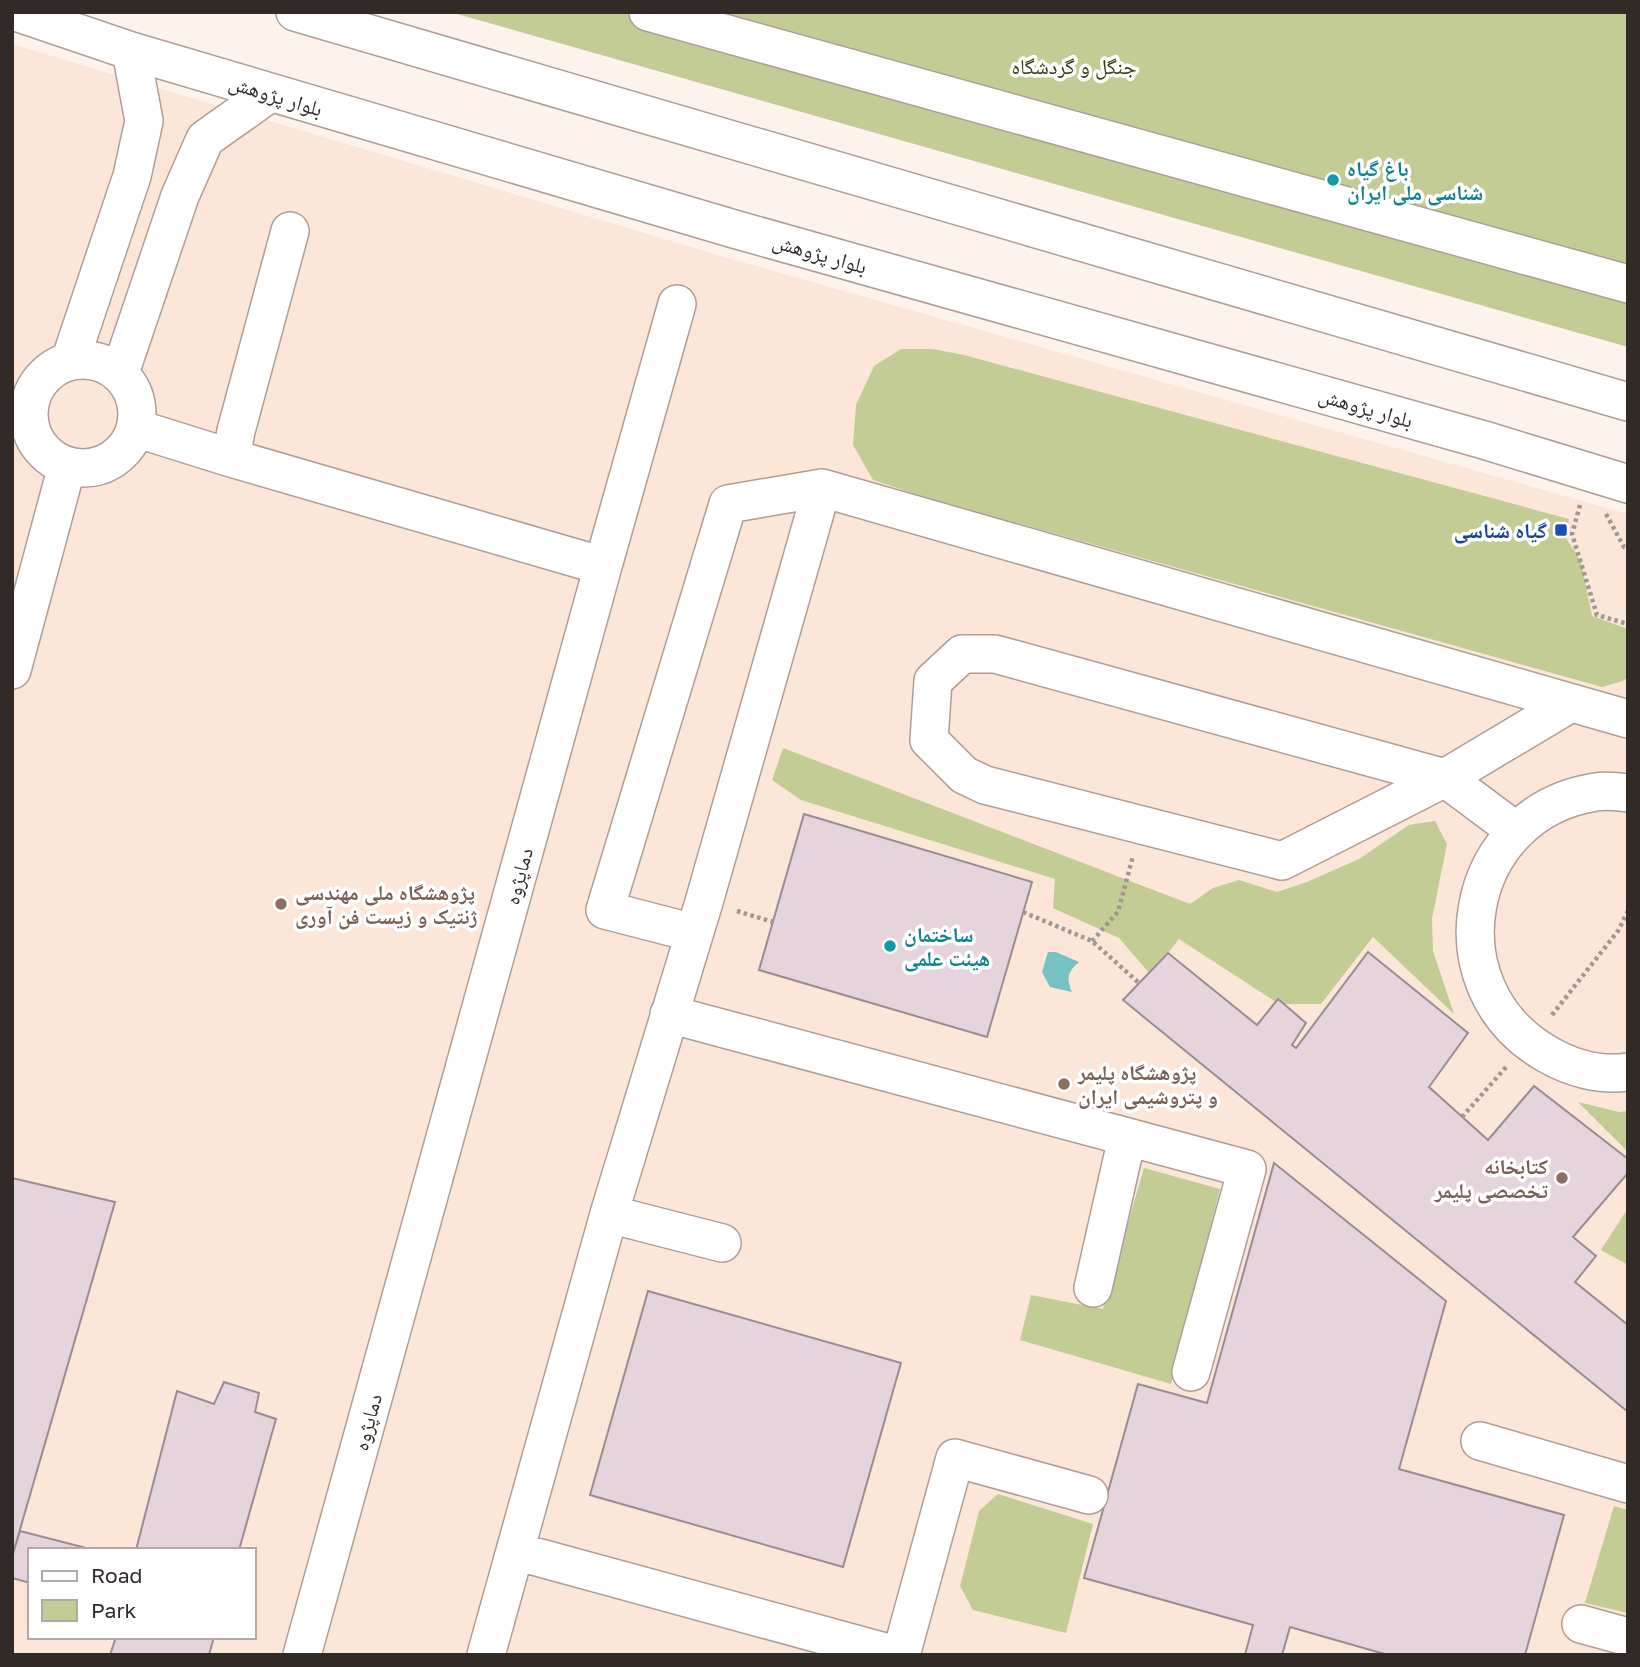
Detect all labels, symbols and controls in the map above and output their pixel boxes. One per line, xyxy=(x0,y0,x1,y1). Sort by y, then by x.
park label: جنگل و گردشگاه xyxy=(1011,53,1137,80)
street label: بلوار پژوهش xyxy=(226,68,326,123)
place label: باغ گیاه‌ شناسی ملی ایران xyxy=(1347,155,1483,206)
marker: باغ گیاه‌ شناسی ملی ایران xyxy=(1325,172,1341,188)
street label: بلوار پژوهش xyxy=(770,227,870,280)
street label: بلوار پژوهش xyxy=(1316,381,1416,434)
place label: گیاه شناسی xyxy=(1454,517,1547,544)
marker: گیاه شناسی xyxy=(1553,522,1569,538)
street label: دماپژوه xyxy=(498,845,538,907)
place label: پژوهشگاه ملی مهندسی ژنتیک و زیست فن آوری xyxy=(295,879,478,930)
marker: پژوهشگاه ملی مهندسی ژنتیک و زیست فن آوری xyxy=(273,896,289,912)
place label: ساختمان هیئت علمی xyxy=(904,921,990,972)
marker: ساختمان هیئت علمی xyxy=(882,938,898,954)
place label: پژوهشگاه پلیمر و پتروشیمی ایران xyxy=(1077,1059,1218,1110)
marker: پژوهشگاه پلیمر و پتروشیمی ایران xyxy=(1056,1076,1072,1092)
place label: کتابخانه تخصصی پلیمر xyxy=(1434,1153,1548,1204)
marker: کتابخانه تخصصی پلیمر xyxy=(1554,1170,1570,1186)
street label: دماپژوه xyxy=(347,1391,387,1453)
legend xyxy=(28,1548,256,1639)
text: Road xyxy=(91,1562,142,1588)
text: Park xyxy=(91,1597,137,1623)

